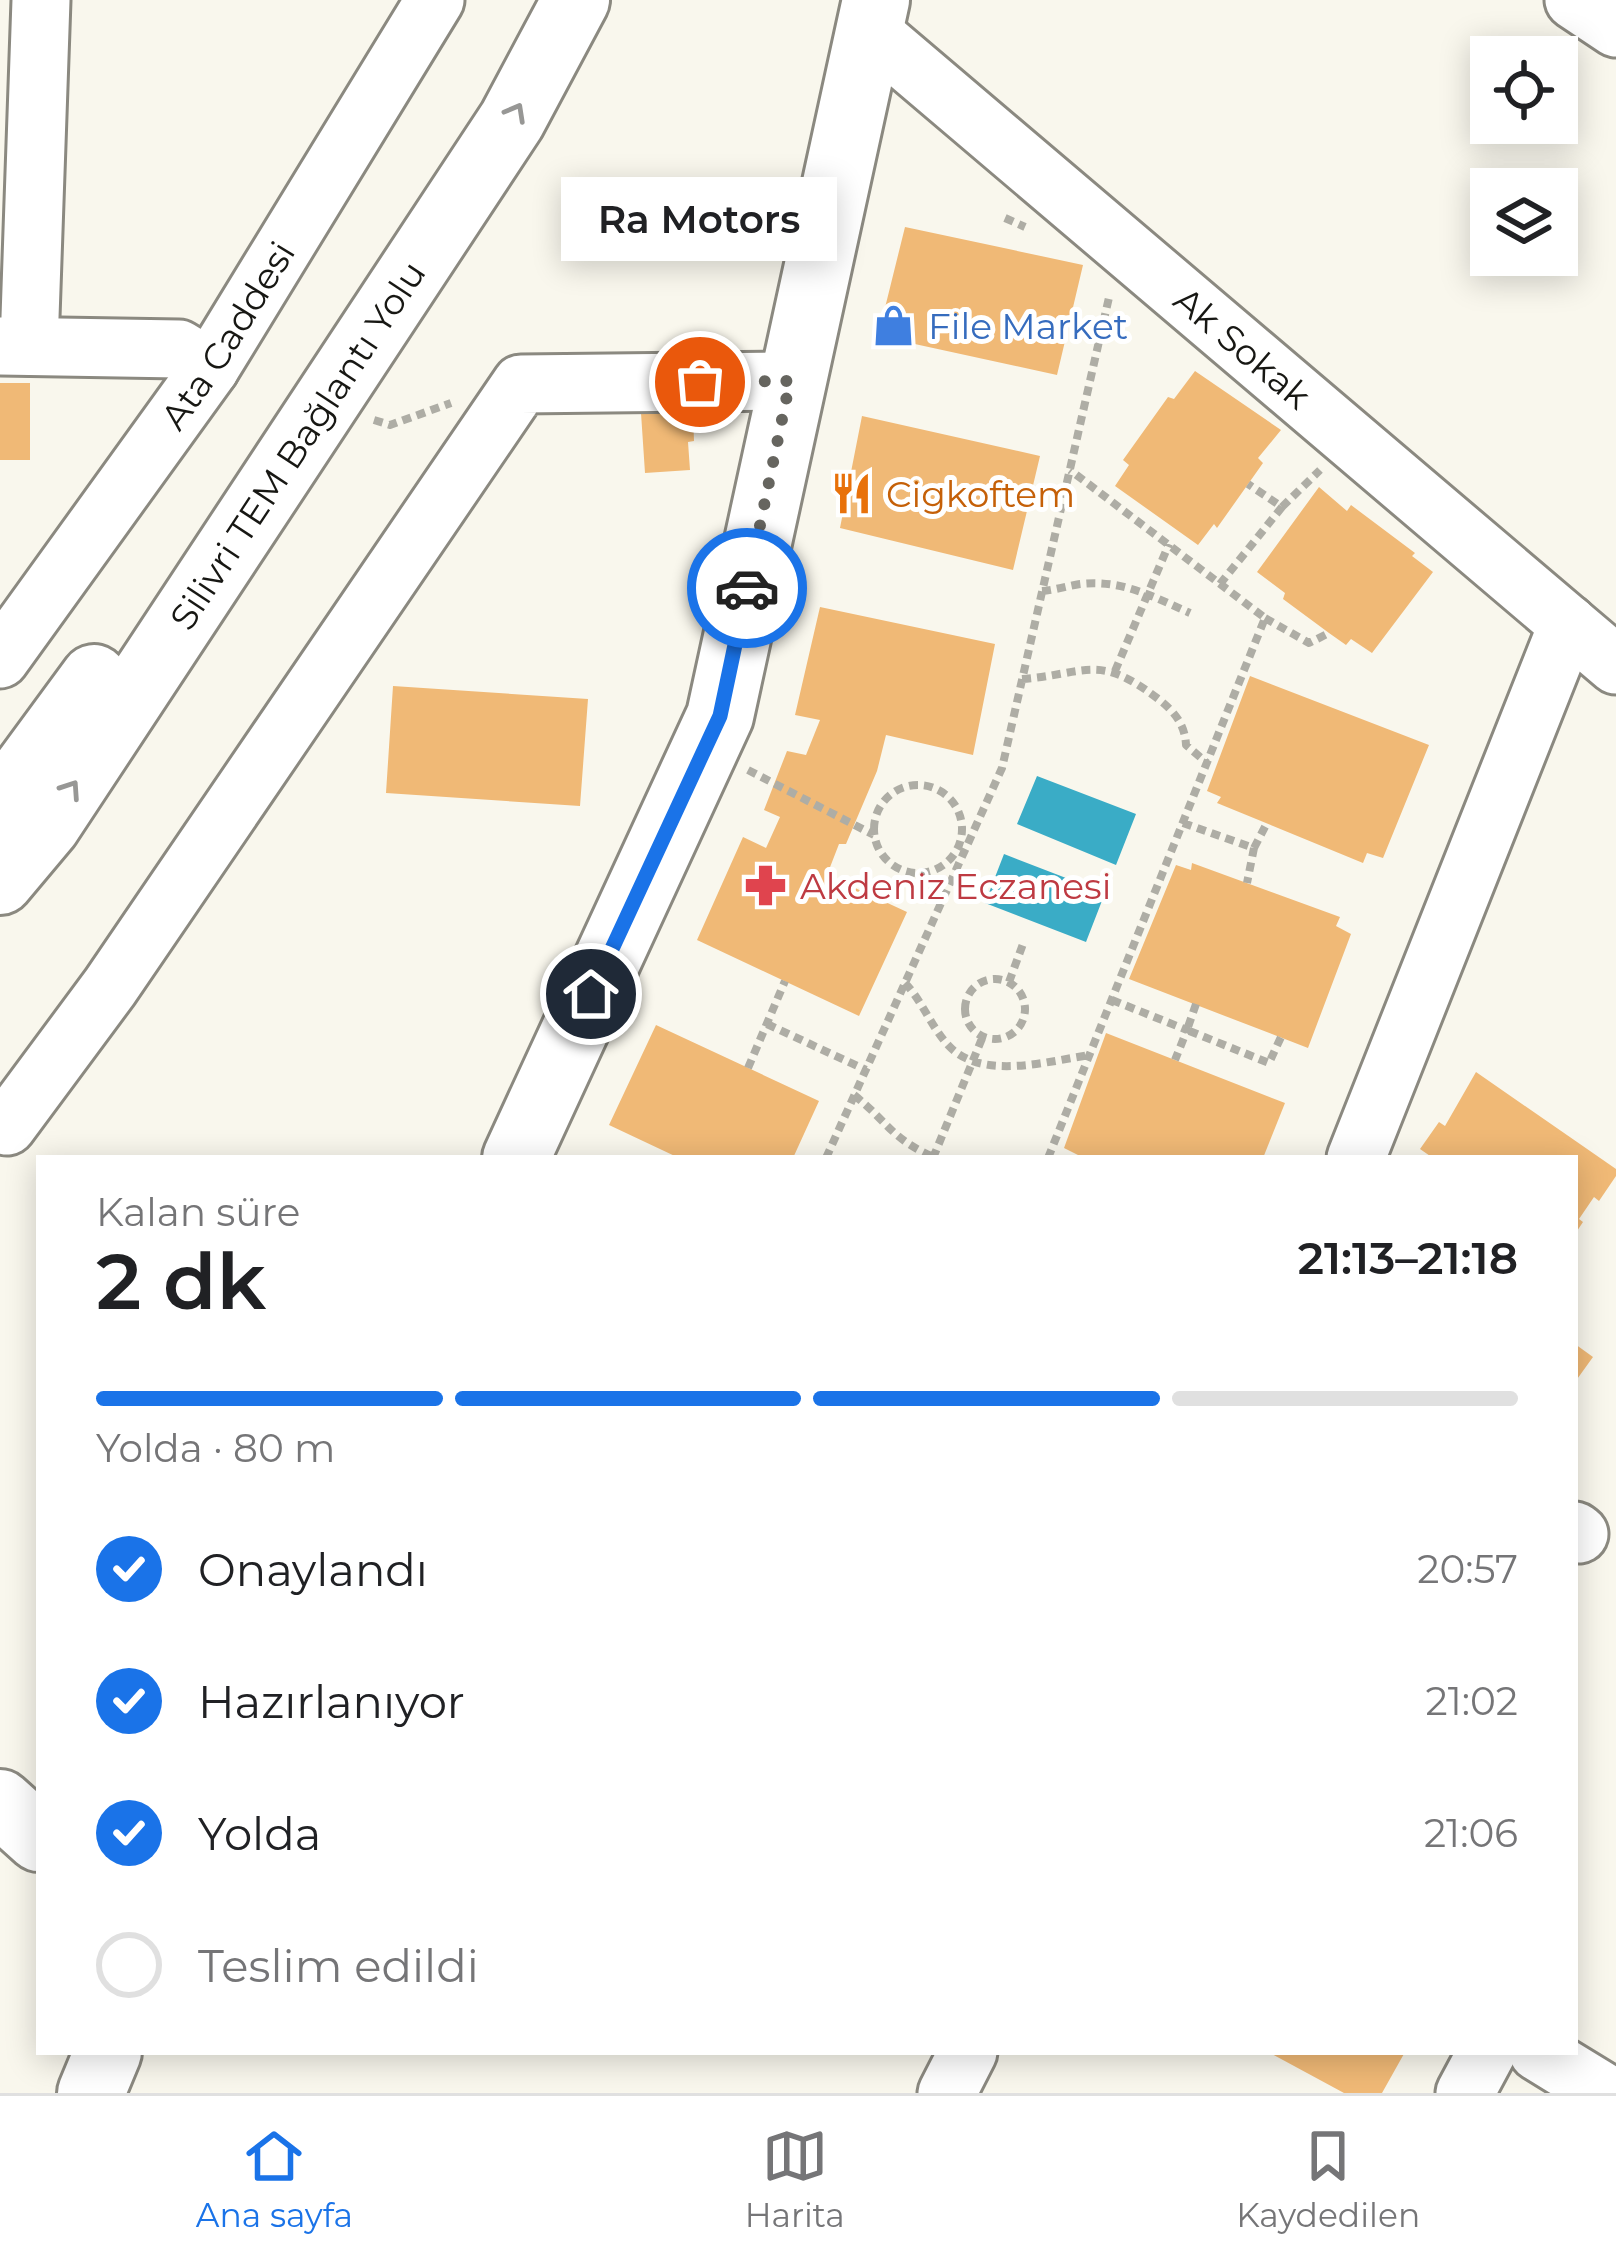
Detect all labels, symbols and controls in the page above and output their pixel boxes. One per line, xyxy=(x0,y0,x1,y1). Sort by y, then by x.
map controls xyxy=(1470,36,1578,276)
button: locate xyxy=(1470,36,1578,144)
one-way arrow xyxy=(502,103,525,124)
button: layers xyxy=(1470,168,1578,276)
callout: Ra Motors xyxy=(562,178,838,262)
text: Ra Motors xyxy=(598,195,800,243)
street label: Ata Caddesi xyxy=(151,233,304,438)
street label: Silivri TEM Bağlantı Yolu xyxy=(160,253,435,638)
street label: Ak Sokak xyxy=(1165,277,1320,418)
shop icon: File Market xyxy=(871,303,917,349)
place label: File Market xyxy=(928,304,1128,348)
pin xyxy=(649,331,751,433)
icon: bag xyxy=(667,349,733,415)
restaurant icon: Cigkoftem xyxy=(829,471,875,517)
place label: Cigkoftem xyxy=(886,472,1075,516)
courier xyxy=(687,528,807,648)
icon: car xyxy=(714,555,780,621)
one-way arrow xyxy=(57,780,79,802)
pharmacy icon: Akdeniz Eczanesi xyxy=(743,863,789,909)
place label: Akdeniz Eczanesi xyxy=(800,864,1111,908)
pin xyxy=(540,943,642,1045)
icon: home xyxy=(558,961,624,1027)
text: Kalan süre xyxy=(96,1188,300,1236)
text: 21:13–21:18 xyxy=(1298,1230,1518,1285)
text: 2 dk xyxy=(96,1233,266,1329)
text: Yolda · 80 m xyxy=(96,1424,335,1472)
icon: check xyxy=(96,1536,162,1602)
text: Onaylandı xyxy=(198,1542,428,1597)
text: 20:57 xyxy=(1417,1545,1518,1593)
icon: check xyxy=(96,1668,162,1734)
text: Hazırlanıyor xyxy=(198,1674,465,1729)
text: 21:02 xyxy=(1426,1677,1518,1725)
icon: check xyxy=(96,1800,162,1866)
text: Yolda xyxy=(198,1806,321,1861)
text: 21:06 xyxy=(1424,1809,1518,1857)
text: Teslim edildi xyxy=(198,1938,479,1993)
tab: Ana sayfa xyxy=(196,2123,353,2235)
tab: Harita xyxy=(745,2123,845,2235)
tab: Kaydedilen xyxy=(1236,2123,1420,2235)

